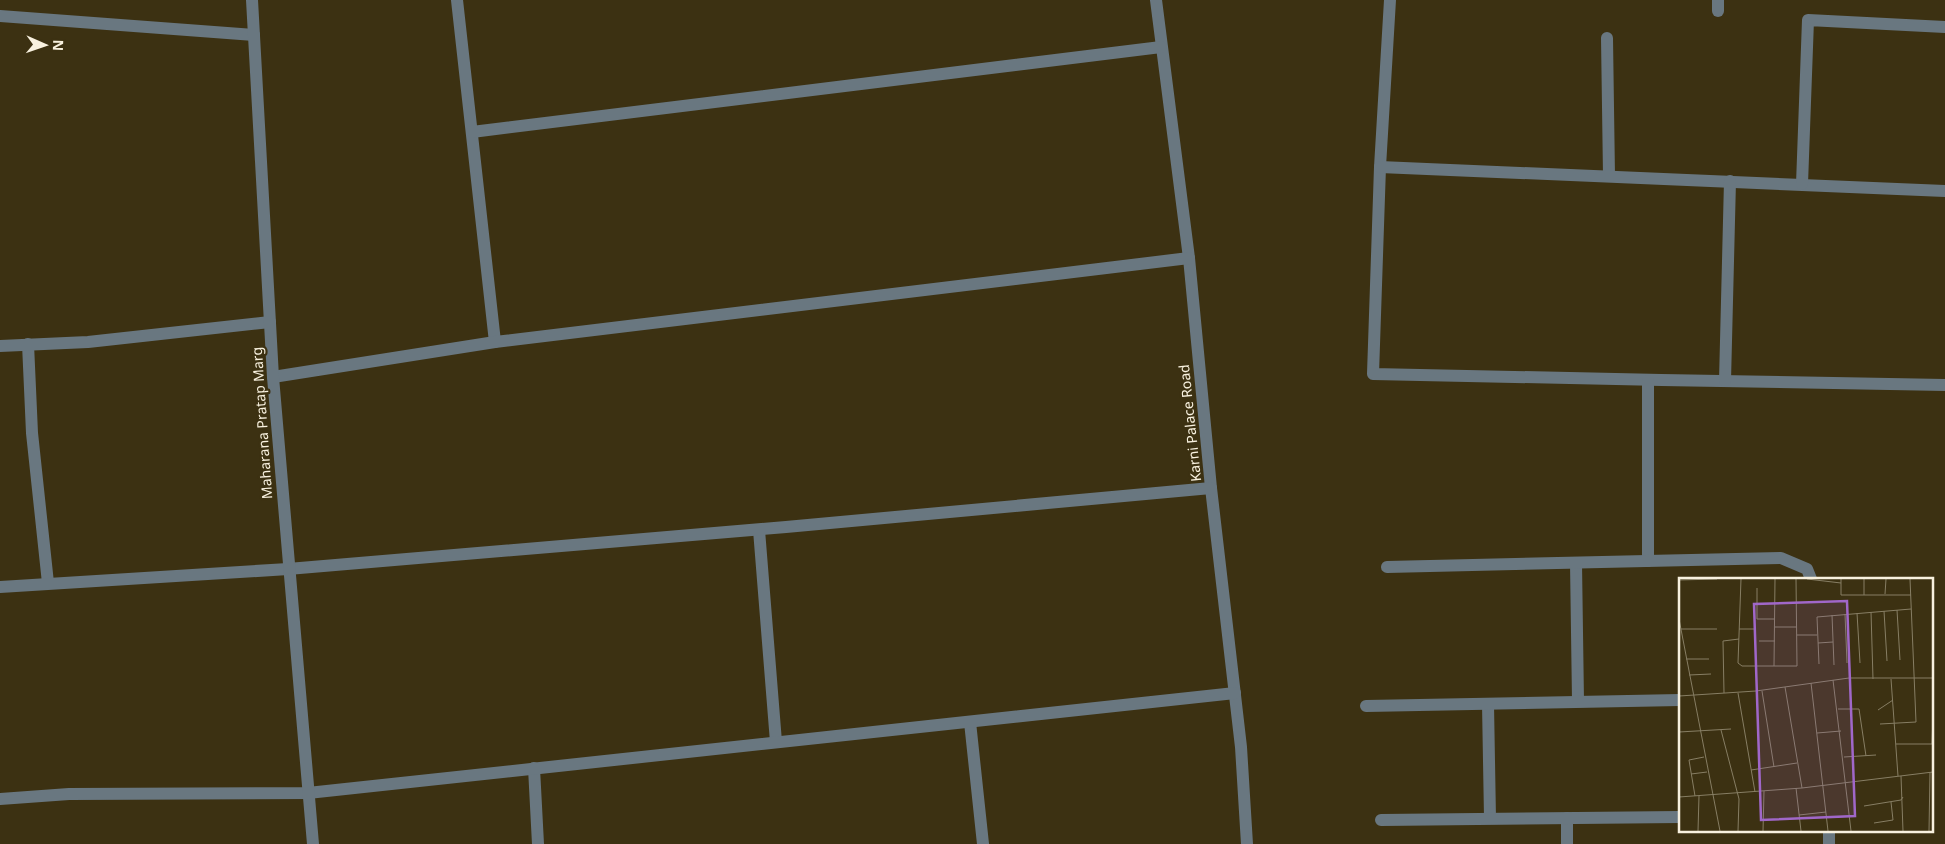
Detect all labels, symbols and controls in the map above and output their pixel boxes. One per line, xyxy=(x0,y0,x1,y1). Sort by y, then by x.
north arrow xyxy=(20,20,70,70)
text: N xyxy=(49,39,68,51)
street label: Maharana Pratap Marg xyxy=(247,346,276,500)
street label: Karni Palace Road xyxy=(1174,363,1205,483)
inset map xyxy=(1679,578,1932,832)

